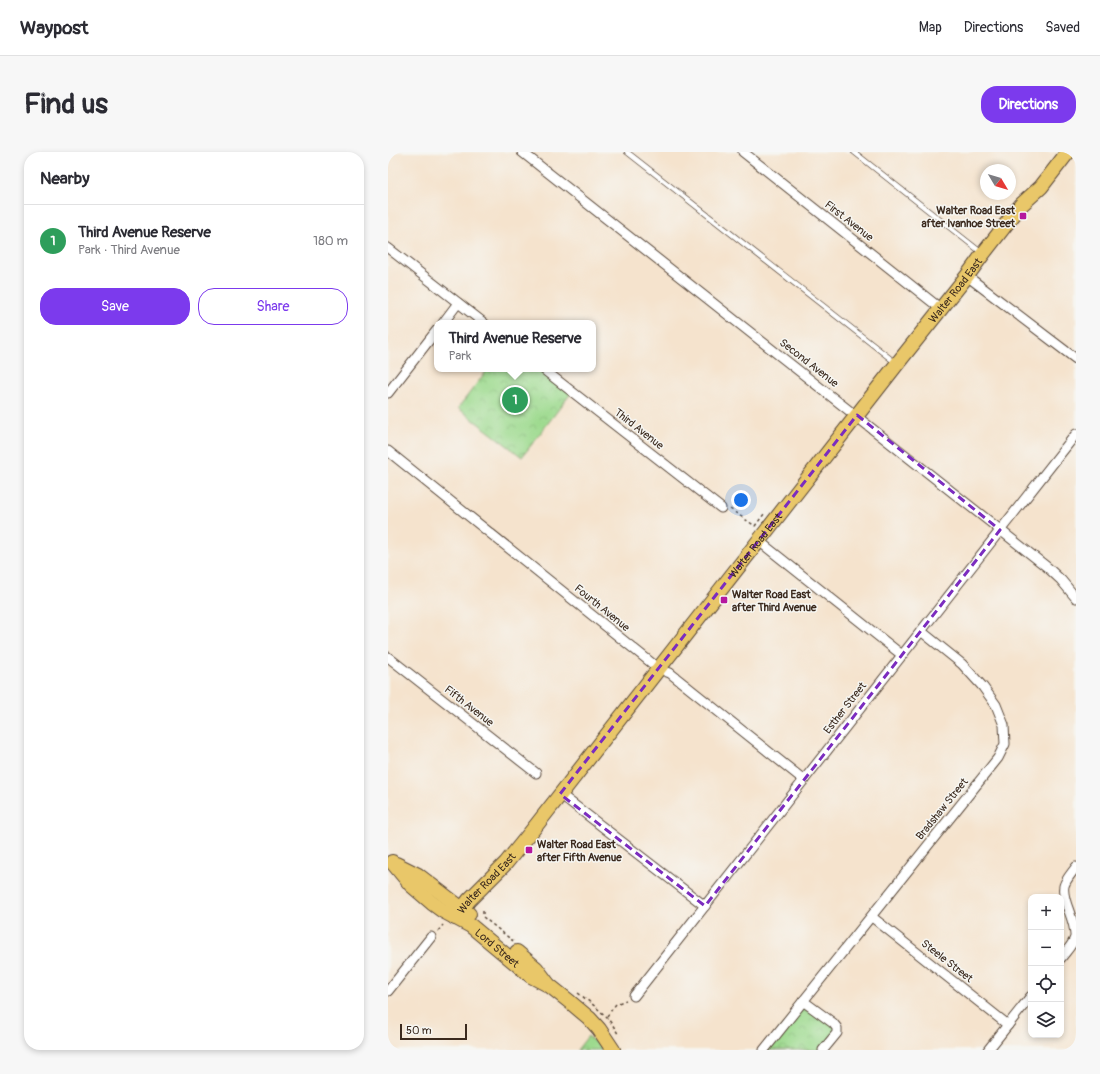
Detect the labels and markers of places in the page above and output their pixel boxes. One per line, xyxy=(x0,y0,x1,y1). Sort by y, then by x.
place label: Walter Road East after Ivanhoe Street xyxy=(921,204,1016,230)
marker: Walter Road East after Ivanhoe Street xyxy=(1018,211,1028,221)
pin: 1 xyxy=(502,385,528,415)
place label: Walter Road East after Third Avenue xyxy=(732,588,817,614)
marker: Walter Road East after Third Avenue xyxy=(719,595,729,605)
place label: Walter Road East after Fifth Avenue xyxy=(537,838,622,864)
marker: Walter Road East after Fifth Avenue xyxy=(524,845,534,855)

